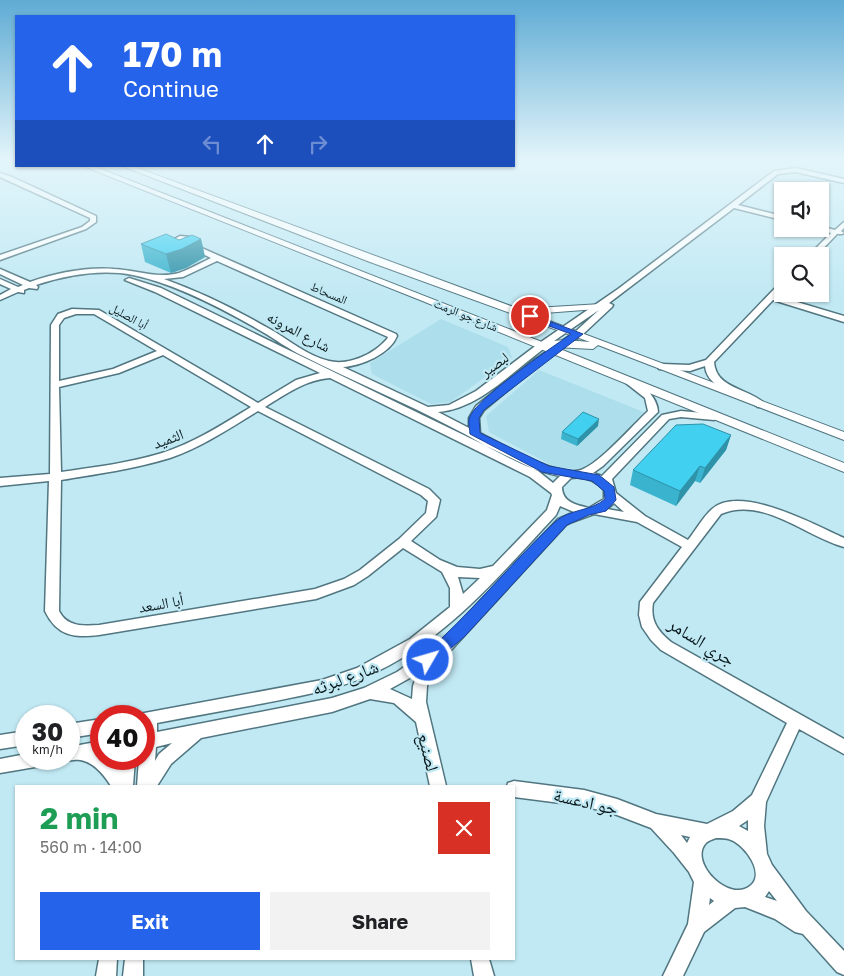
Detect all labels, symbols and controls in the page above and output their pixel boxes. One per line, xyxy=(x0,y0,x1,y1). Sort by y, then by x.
text: 170 m xyxy=(123,33,222,75)
icon: ahead xyxy=(40,35,105,100)
text: Continue xyxy=(123,75,219,102)
icon: left xyxy=(198,130,226,158)
icon: ahead xyxy=(251,130,279,158)
icon: right xyxy=(304,130,332,158)
map controls xyxy=(774,182,829,302)
button: sound xyxy=(774,182,829,237)
button: search xyxy=(774,247,829,302)
street label: المسحاط xyxy=(308,279,350,307)
street label: شارع جو الرمث xyxy=(431,295,500,336)
pin xyxy=(509,295,551,337)
street label: أبا الصليل xyxy=(107,299,151,333)
icon: arrive xyxy=(516,302,544,330)
street label: شارع المرونه xyxy=(263,307,334,357)
street label: لبصير xyxy=(475,348,512,382)
street label: الثميد xyxy=(150,424,186,452)
street label: أبا السعد xyxy=(137,590,185,616)
street label: جري السامر xyxy=(661,611,739,674)
position arrow xyxy=(401,633,453,685)
street label: شارع لبرثه xyxy=(309,655,382,700)
speed limit sign: 40 xyxy=(90,705,155,770)
text: 30 xyxy=(32,716,63,747)
street label: لصنيع xyxy=(412,731,444,774)
text: km/h xyxy=(32,742,63,757)
street label: جو ادعسة xyxy=(552,783,620,819)
text: 2 min xyxy=(40,800,118,836)
button: close xyxy=(438,802,490,854)
text: 560 m · 14:00 xyxy=(40,837,142,857)
button: Exit xyxy=(40,892,260,950)
button: Share xyxy=(270,892,490,950)

